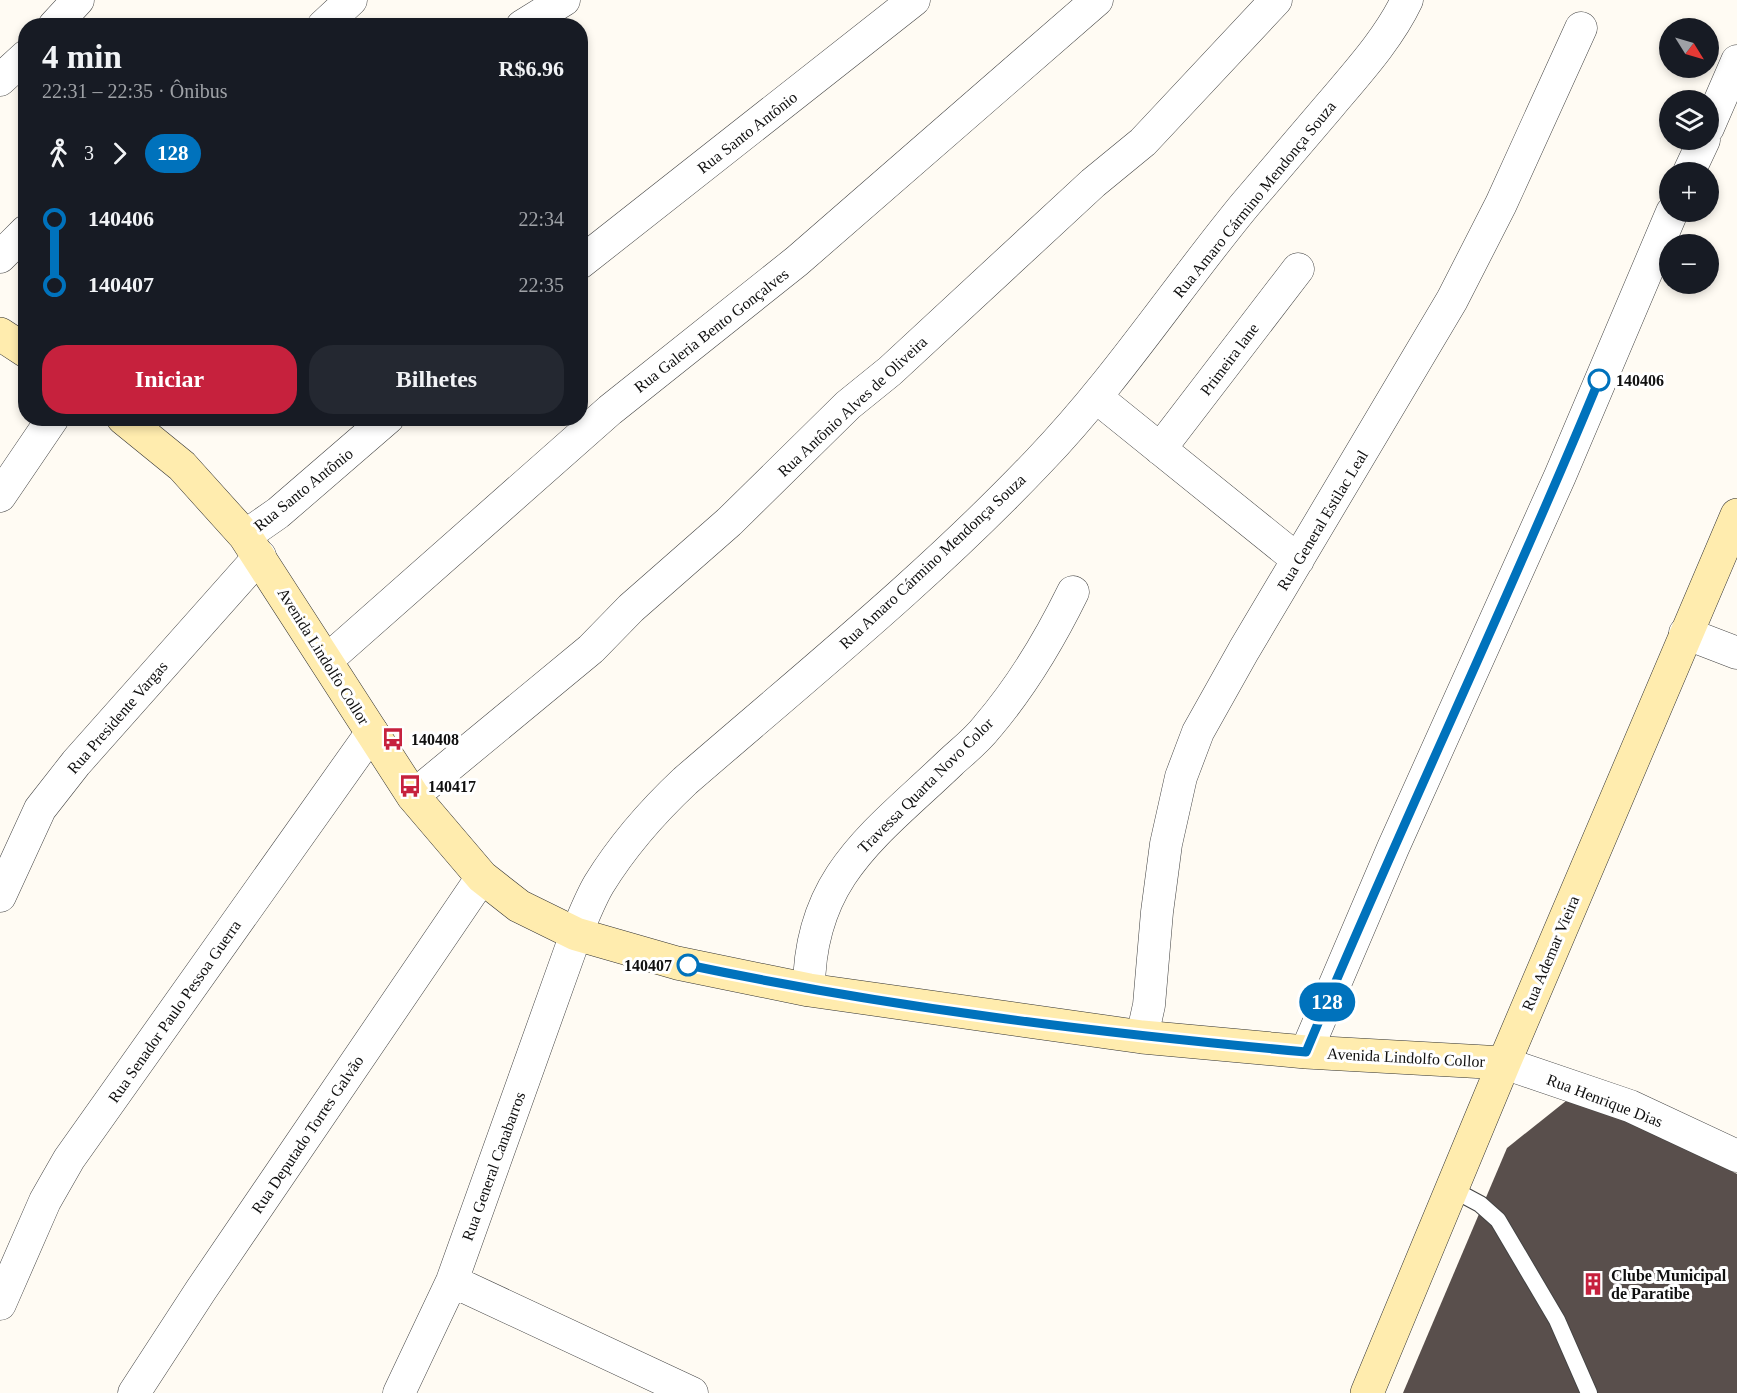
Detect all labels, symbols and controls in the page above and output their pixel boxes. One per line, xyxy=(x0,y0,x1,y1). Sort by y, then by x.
north arrow xyxy=(1659,18,1719,78)
map controls xyxy=(1659,18,1719,294)
text: 4 min xyxy=(42,39,122,75)
text: R$6.96 xyxy=(499,56,564,81)
text: 22:31 – 22:35 · Ônibus xyxy=(42,80,228,102)
street label: Rua Santo Antônio xyxy=(694,88,801,177)
button: layers xyxy=(1659,90,1719,150)
street label: Rua Amaro Cármino Mendonça Souza xyxy=(1170,98,1340,302)
icon: walk xyxy=(42,137,75,170)
icon: forward xyxy=(103,137,136,170)
text: 128 xyxy=(157,141,189,165)
text: 3 xyxy=(84,142,94,164)
button: + xyxy=(1659,162,1719,222)
text: 140406 xyxy=(88,206,154,231)
text: 22:34 xyxy=(518,208,564,230)
button: − xyxy=(1659,234,1719,294)
street label: Rua Galeria Bento Gonçalves xyxy=(631,265,792,397)
text: 140407 xyxy=(88,272,154,297)
text: 22:35 xyxy=(518,274,564,296)
street label: Primeira lane xyxy=(1197,320,1262,399)
street label: Rua Antônio Alves de Oliveira xyxy=(774,333,930,480)
button: Iniciar xyxy=(42,345,297,414)
button: Bilhetes xyxy=(309,345,564,414)
marker: 140406 xyxy=(1588,369,1610,391)
place label: 140406 xyxy=(1616,372,1664,389)
street label: Rua Santo Antônio xyxy=(251,444,356,534)
street label: Rua General Estilac Leal xyxy=(1274,447,1371,593)
street label: Rua Amaro Cármino Mendonça Souza xyxy=(836,471,1029,653)
street label: Avenida Lindolfo Collor xyxy=(275,585,373,728)
street label: Rua Presidente Vargas xyxy=(64,658,172,778)
street label: Travessa Quarta Novo Color xyxy=(854,714,997,856)
bus stop icon: 140408 xyxy=(380,726,406,752)
place label: 140408 xyxy=(411,731,459,748)
bus stop icon: 140417 xyxy=(397,773,423,799)
place label: 140417 xyxy=(428,778,476,795)
street label: Rua Ademar Vieira xyxy=(1519,893,1582,1013)
street label: Rua Senador Paulo Pessoa Guerra xyxy=(105,917,244,1106)
marker: 140407 xyxy=(677,954,699,976)
place label: 140407 xyxy=(624,957,672,974)
line badge: 128 xyxy=(1292,982,1362,1022)
text: 128 xyxy=(1311,990,1343,1014)
street label: Avenida Lindolfo Collor xyxy=(1327,1045,1486,1070)
street label: Rua Deputado Torres Galvão xyxy=(248,1052,367,1217)
street label: Rua Henrique Dias xyxy=(1544,1071,1665,1131)
street label: Rua General Canabarros xyxy=(459,1089,528,1243)
place label: Clube Municipal de Paratibe xyxy=(1611,1267,1727,1302)
building icon: Clube Municipal de Paratibe xyxy=(1580,1271,1606,1297)

